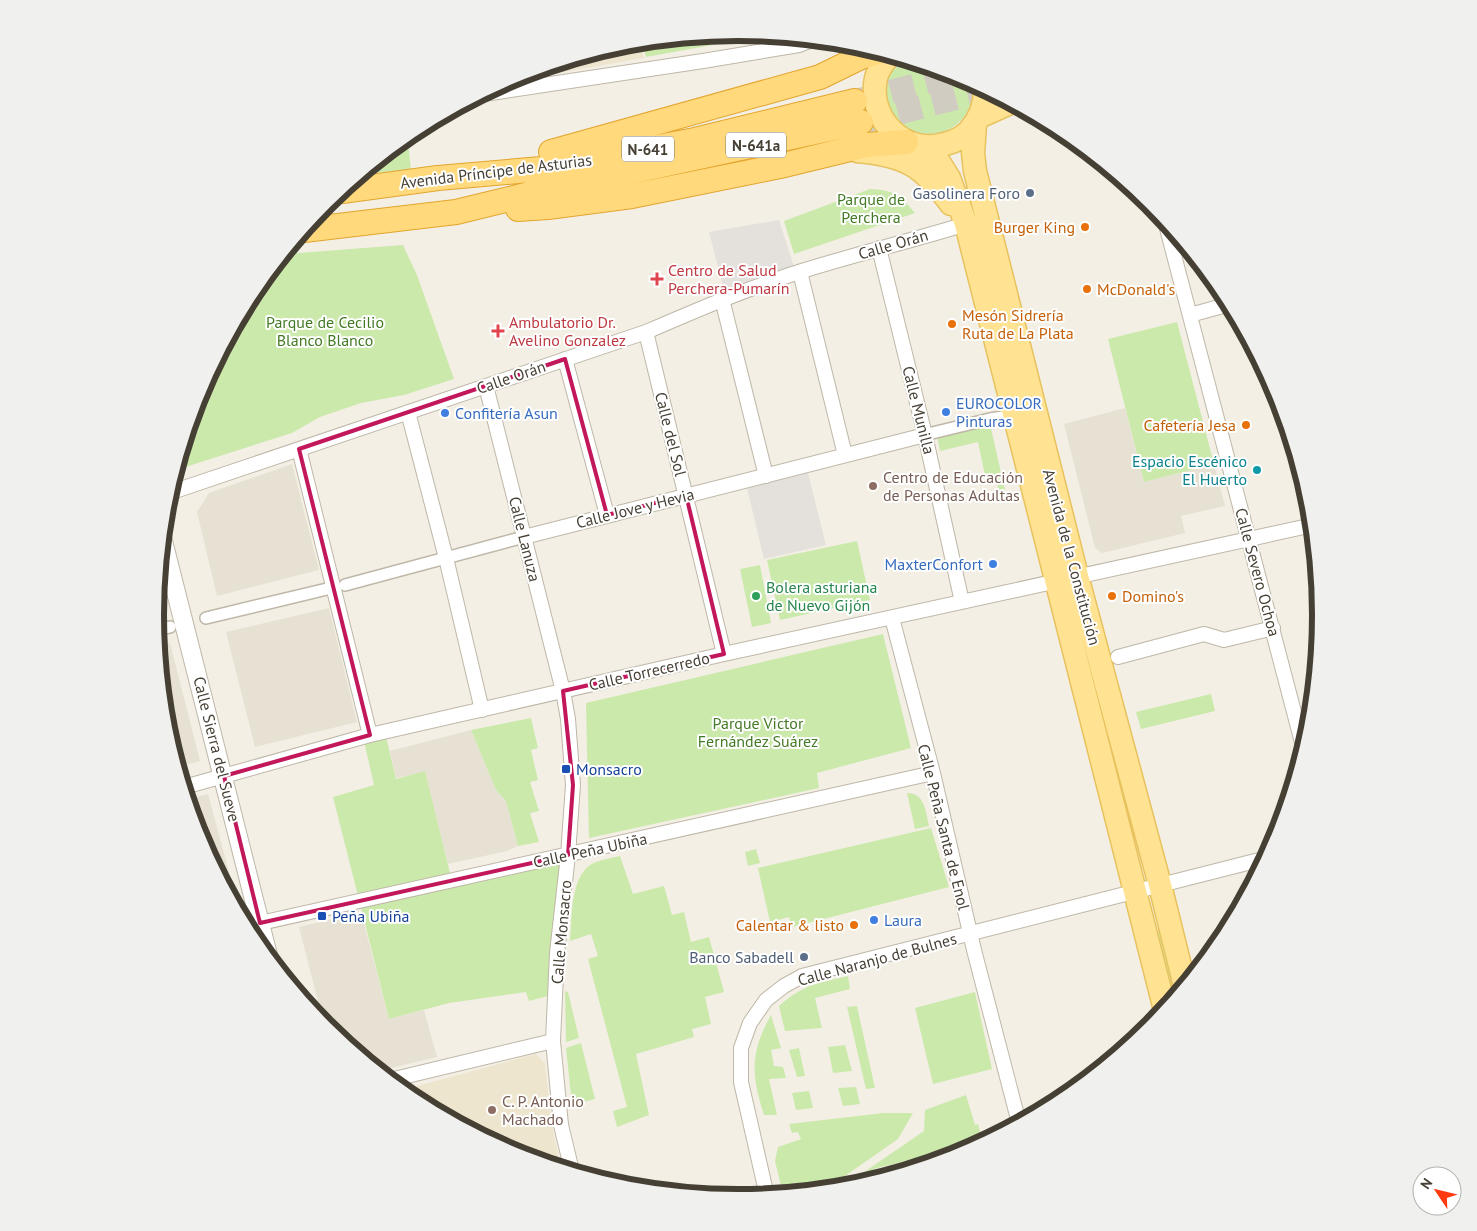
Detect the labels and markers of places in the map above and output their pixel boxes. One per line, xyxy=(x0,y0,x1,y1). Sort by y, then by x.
place label: Gasolinera Foro xyxy=(913,183,1020,203)
marker: Gasolinera Foro xyxy=(1024,187,1036,199)
place label: Burger King xyxy=(994,217,1075,237)
marker: Burger King xyxy=(1079,221,1091,233)
place label: Centro de Salud Perchera-Pumarín xyxy=(668,260,790,298)
marker: Centro de Salud Perchera-Pumarín xyxy=(650,272,664,286)
place label: McDonald's xyxy=(1097,279,1175,299)
marker: McDonald's xyxy=(1081,283,1093,295)
place label: Mesón Sidrería Ruta de La Plata xyxy=(962,305,1074,343)
place label: Ambulatorio Dr. Avelino Gonzalez xyxy=(509,312,626,350)
marker: Mesón Sidrería Ruta de La Plata xyxy=(946,318,958,330)
marker: Ambulatorio Dr. Avelino Gonzalez xyxy=(491,324,505,338)
place label: EUROCOLOR Pinturas xyxy=(956,393,1042,431)
place label: Confitería Asun xyxy=(455,403,558,423)
marker: EUROCOLOR Pinturas xyxy=(940,406,952,418)
marker: Confitería Asun xyxy=(439,407,451,419)
place label: Cafetería Jesa xyxy=(1143,415,1236,435)
marker: Cafetería Jesa xyxy=(1240,419,1252,431)
place label: Espacio Escénico El Huerto xyxy=(1132,451,1247,489)
marker: Espacio Escénico El Huerto xyxy=(1251,464,1263,476)
place label: Centro de Educación de Personas Adultas xyxy=(883,467,1023,505)
marker: Centro de Educación de Personas Adultas xyxy=(867,480,879,492)
place label: MaxterConfort xyxy=(885,554,984,574)
marker: MaxterConfort xyxy=(987,558,999,570)
place label: Bolera asturiana de Nuevo Gijón xyxy=(766,577,877,615)
place label: Domino's xyxy=(1122,586,1184,606)
marker: Bolera asturiana de Nuevo Gijón xyxy=(750,590,762,602)
marker: Domino's xyxy=(1106,590,1118,602)
place label: Monsacro xyxy=(576,759,642,779)
marker: Monsacro xyxy=(560,763,572,775)
place label: Peña Ubiña xyxy=(332,906,410,926)
marker: Peña Ubiña xyxy=(316,910,328,922)
place label: Laura xyxy=(884,910,922,930)
marker: Laura xyxy=(868,914,880,926)
place label: Calentar & listo xyxy=(736,915,844,935)
marker: Calentar & listo xyxy=(848,919,860,931)
place label: Banco Sabadell xyxy=(689,947,794,967)
marker: Banco Sabadell xyxy=(798,951,810,963)
place label: C. P. Antonio Machado xyxy=(502,1091,584,1129)
marker: C. P. Antonio Machado xyxy=(486,1104,498,1116)

